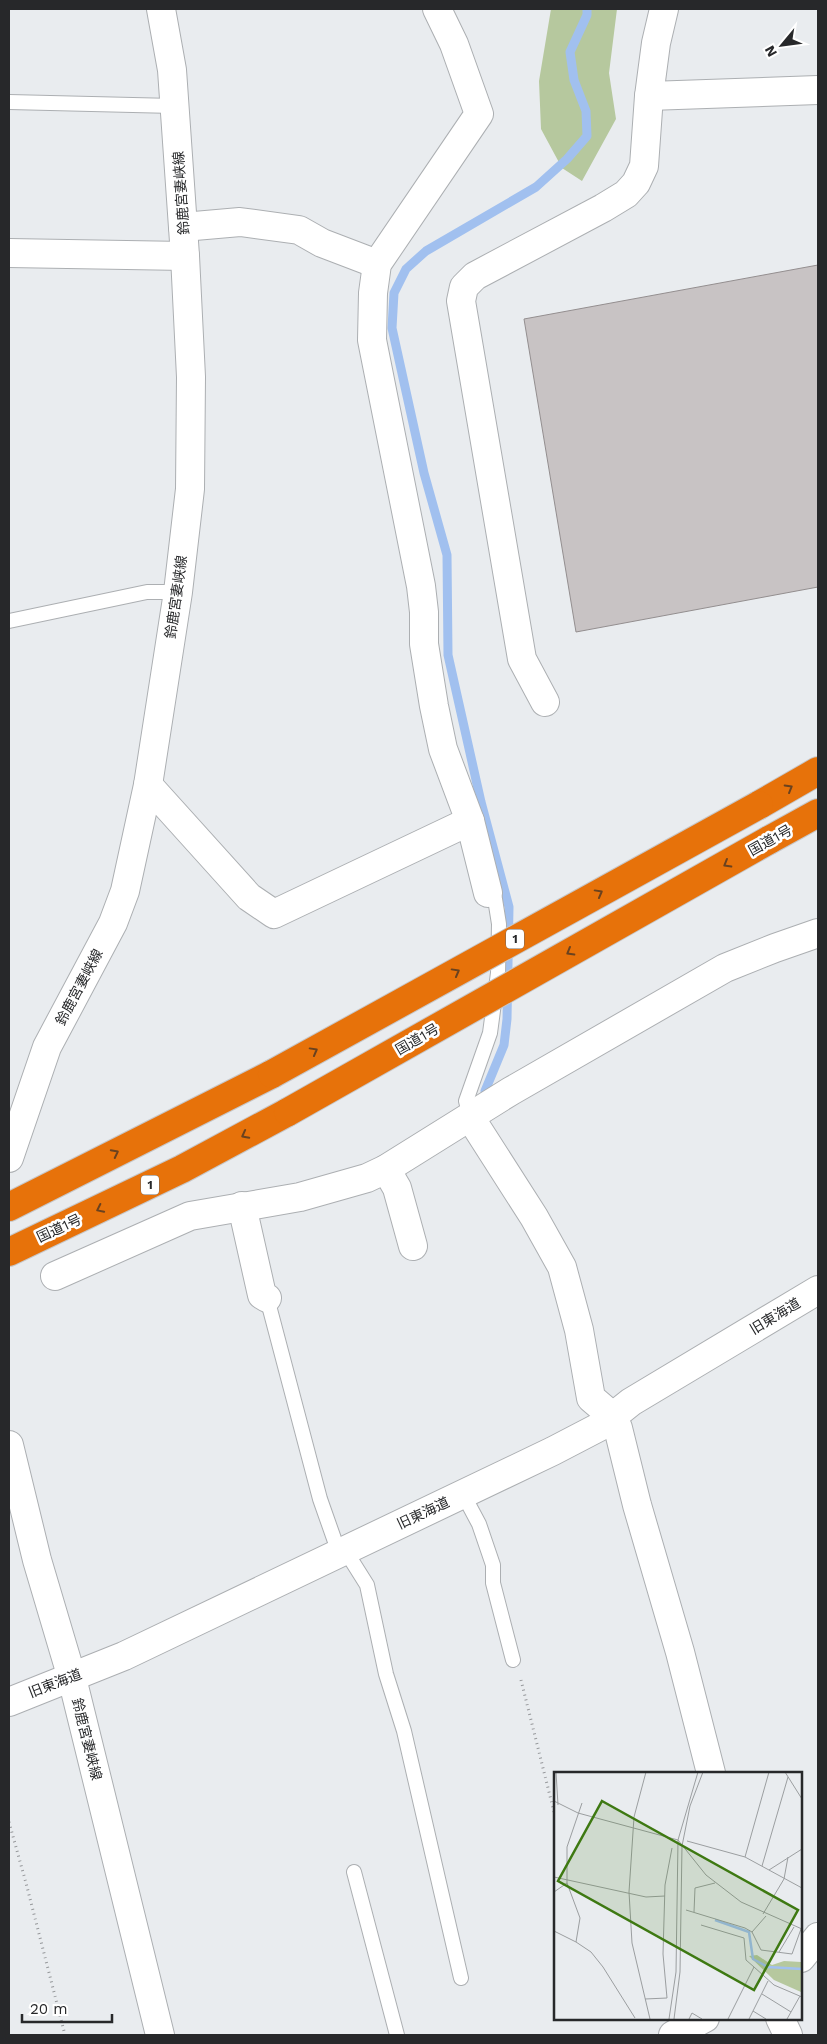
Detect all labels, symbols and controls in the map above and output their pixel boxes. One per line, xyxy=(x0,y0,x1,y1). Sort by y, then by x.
north arrow xyxy=(757,20,807,70)
text: N xyxy=(761,43,780,60)
street label: 鈴鹿宮妻峡線 xyxy=(170,151,192,235)
street label: 鈴鹿宮妻峡線 xyxy=(162,554,190,640)
one-way arrow xyxy=(783,784,792,794)
street label: 国道1号 xyxy=(745,821,795,859)
one-way arrow xyxy=(723,857,732,867)
one-way arrow xyxy=(593,889,602,899)
road number: 1 xyxy=(506,930,524,949)
street label: 鈴鹿宮妻峡線 xyxy=(52,946,106,1028)
one-way arrow xyxy=(567,946,576,956)
one-way arrow xyxy=(451,968,460,978)
street label: 国道1号 xyxy=(392,1020,442,1058)
one-way arrow xyxy=(309,1047,318,1057)
one-way arrow xyxy=(241,1129,250,1139)
one-way arrow xyxy=(110,1149,119,1159)
road number: 1 xyxy=(141,1176,159,1194)
one-way arrow xyxy=(96,1203,105,1213)
street label: 国道1号 xyxy=(34,1211,84,1245)
street label: 旧東海道 xyxy=(747,1295,803,1337)
street label: 旧東海道 xyxy=(394,1494,452,1532)
street label: 旧東海道 xyxy=(26,1665,84,1701)
street label: 鈴鹿宮妻峡線 xyxy=(69,1696,105,1782)
inset map xyxy=(554,1772,802,2019)
scale bar xyxy=(22,1992,112,2024)
text: 20 m xyxy=(30,2000,68,2018)

